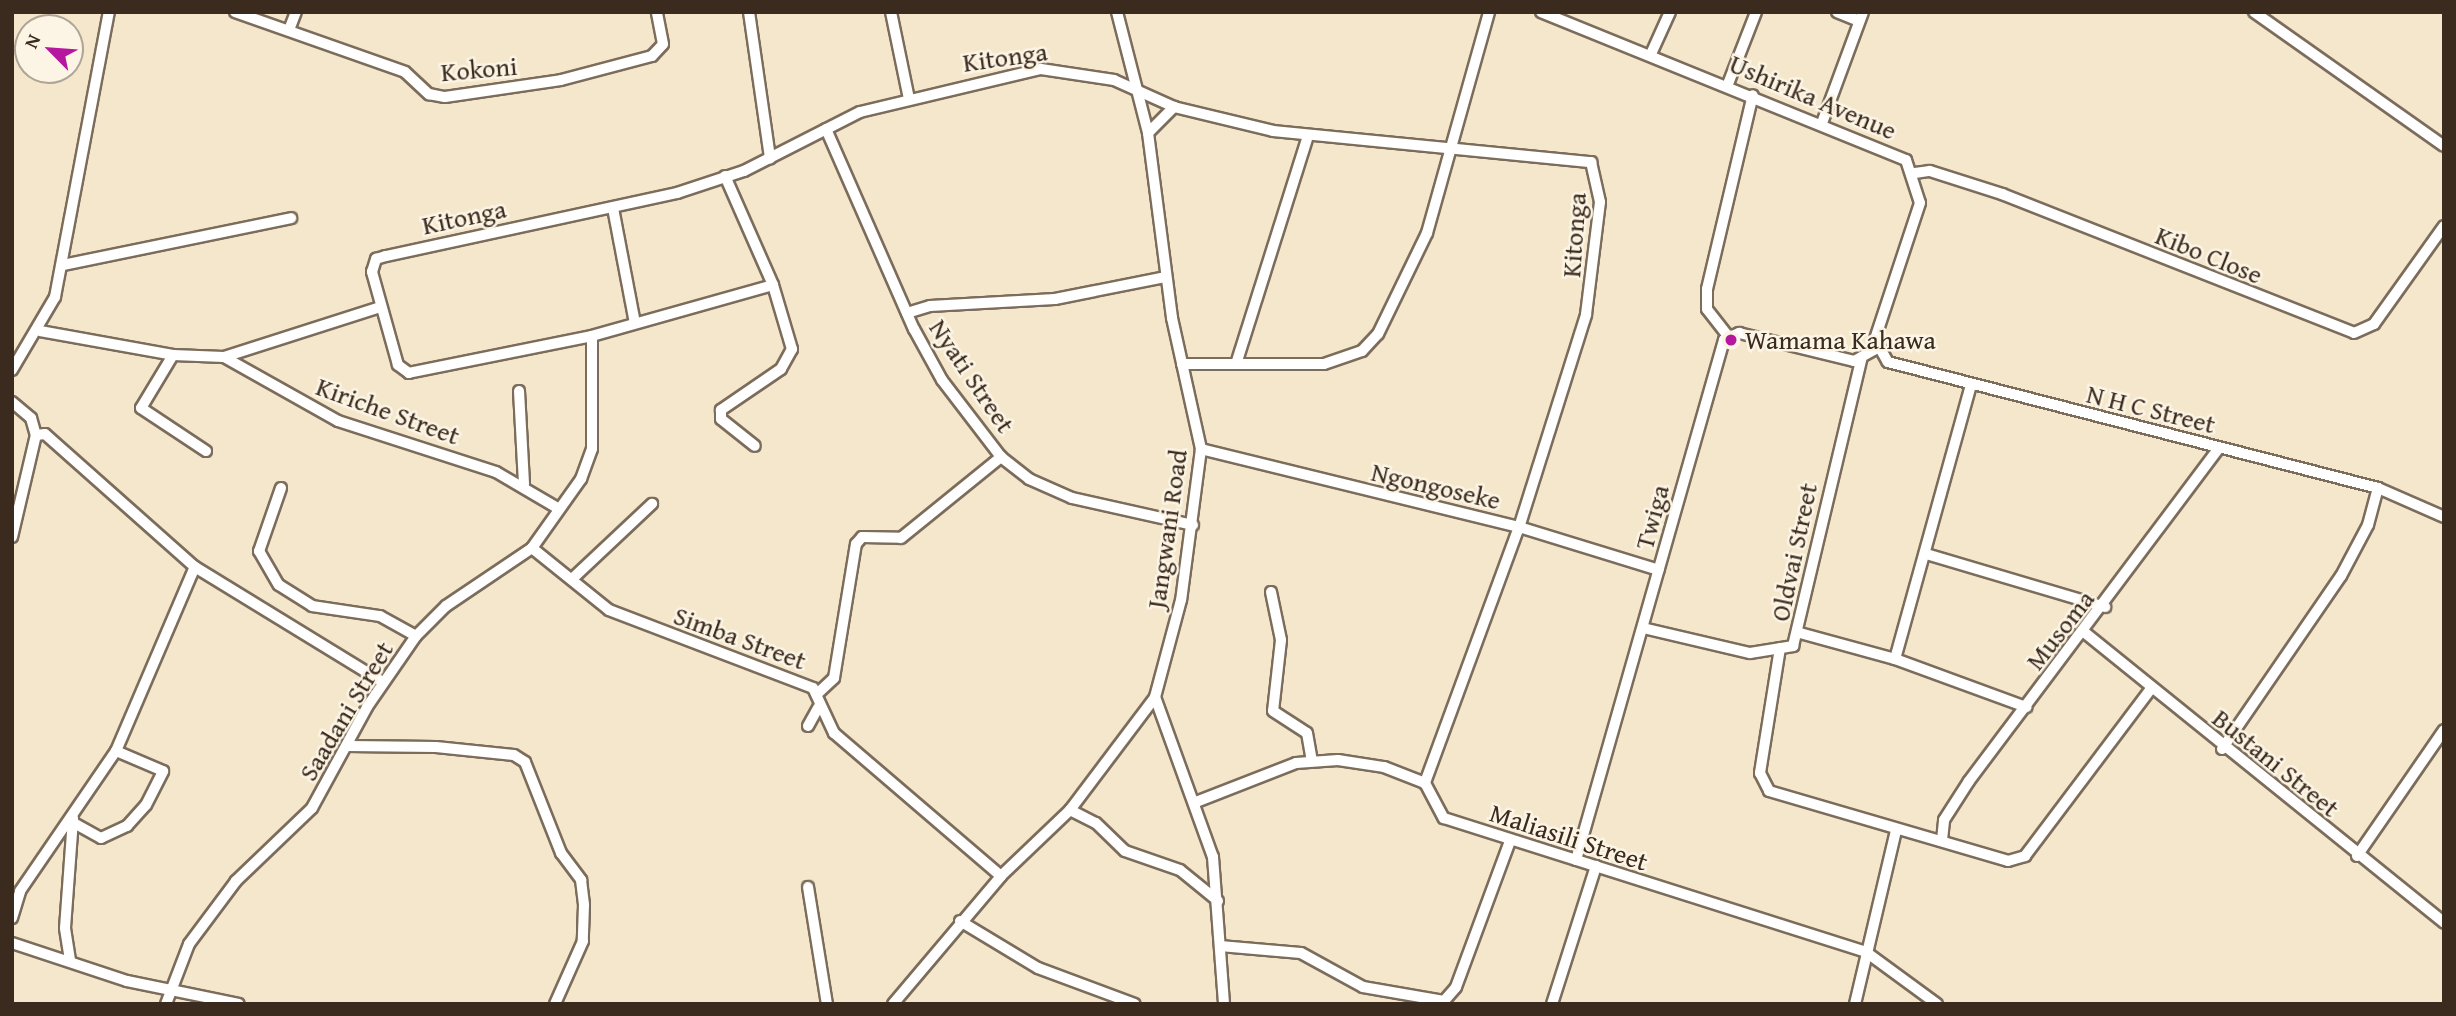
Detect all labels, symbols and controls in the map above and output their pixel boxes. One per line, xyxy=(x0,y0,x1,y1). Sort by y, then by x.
north arrow xyxy=(14,14,84,84)
text: N xyxy=(16,29,47,53)
street label: Kitonga xyxy=(961,36,1049,78)
street label: Ushirika Avenue xyxy=(1725,48,1901,146)
street label: Kokoni xyxy=(440,50,518,88)
street label: Kitonga xyxy=(1555,192,1593,278)
street label: Kitonga xyxy=(419,193,509,241)
street label: Kibo Close xyxy=(2151,219,2267,291)
street label: Nyati Street xyxy=(923,313,1021,439)
place label: Wamama Kahawa xyxy=(1745,324,1936,356)
marker: Wamama Kahawa xyxy=(1723,332,1739,348)
street label: Kiriche Street xyxy=(312,371,464,451)
street label: N H C Street xyxy=(2084,378,2218,440)
street label: Jangwani Road xyxy=(1140,447,1194,611)
street label: Ngongoseke xyxy=(1368,456,1504,516)
street label: Oldvai Street xyxy=(1764,480,1824,624)
street label: Twiga xyxy=(1628,481,1676,553)
street label: Musoma xyxy=(2019,584,2101,676)
street label: Simba Street xyxy=(670,600,810,676)
street label: Saadani Street xyxy=(292,636,400,786)
street label: Bustani Street xyxy=(2206,702,2346,824)
street label: Maliasili Street xyxy=(1486,797,1652,877)

